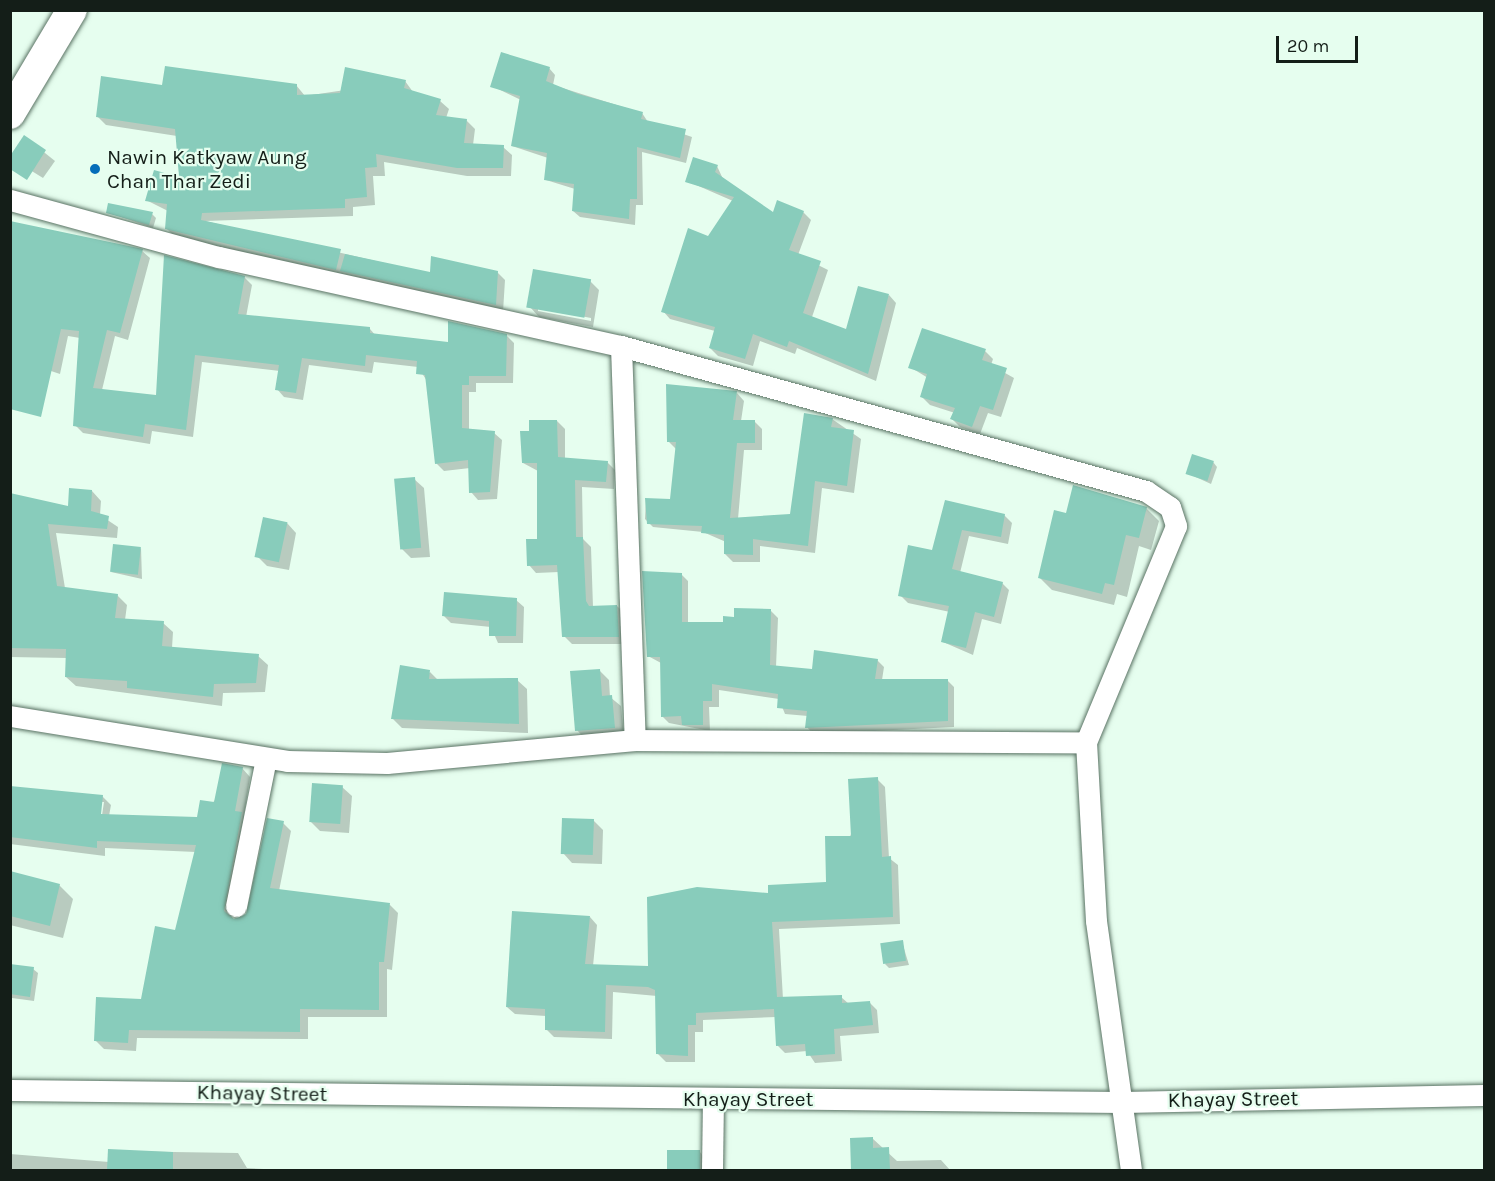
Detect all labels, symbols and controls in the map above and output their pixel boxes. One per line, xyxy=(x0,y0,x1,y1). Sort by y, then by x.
scale bar xyxy=(1279,24,1362,62)
text: 20 m xyxy=(1287,35,1329,57)
place label: Nawin Katkyaw Aung Chan Thar Zedi xyxy=(107,144,307,194)
marker: Nawin Katkyaw Aung Chan Thar Zedi xyxy=(88,162,102,176)
street label: Khayay Street xyxy=(196,1079,328,1107)
street label: Khayay Street xyxy=(1167,1085,1299,1113)
street label: Khayay Street xyxy=(683,1086,813,1112)

